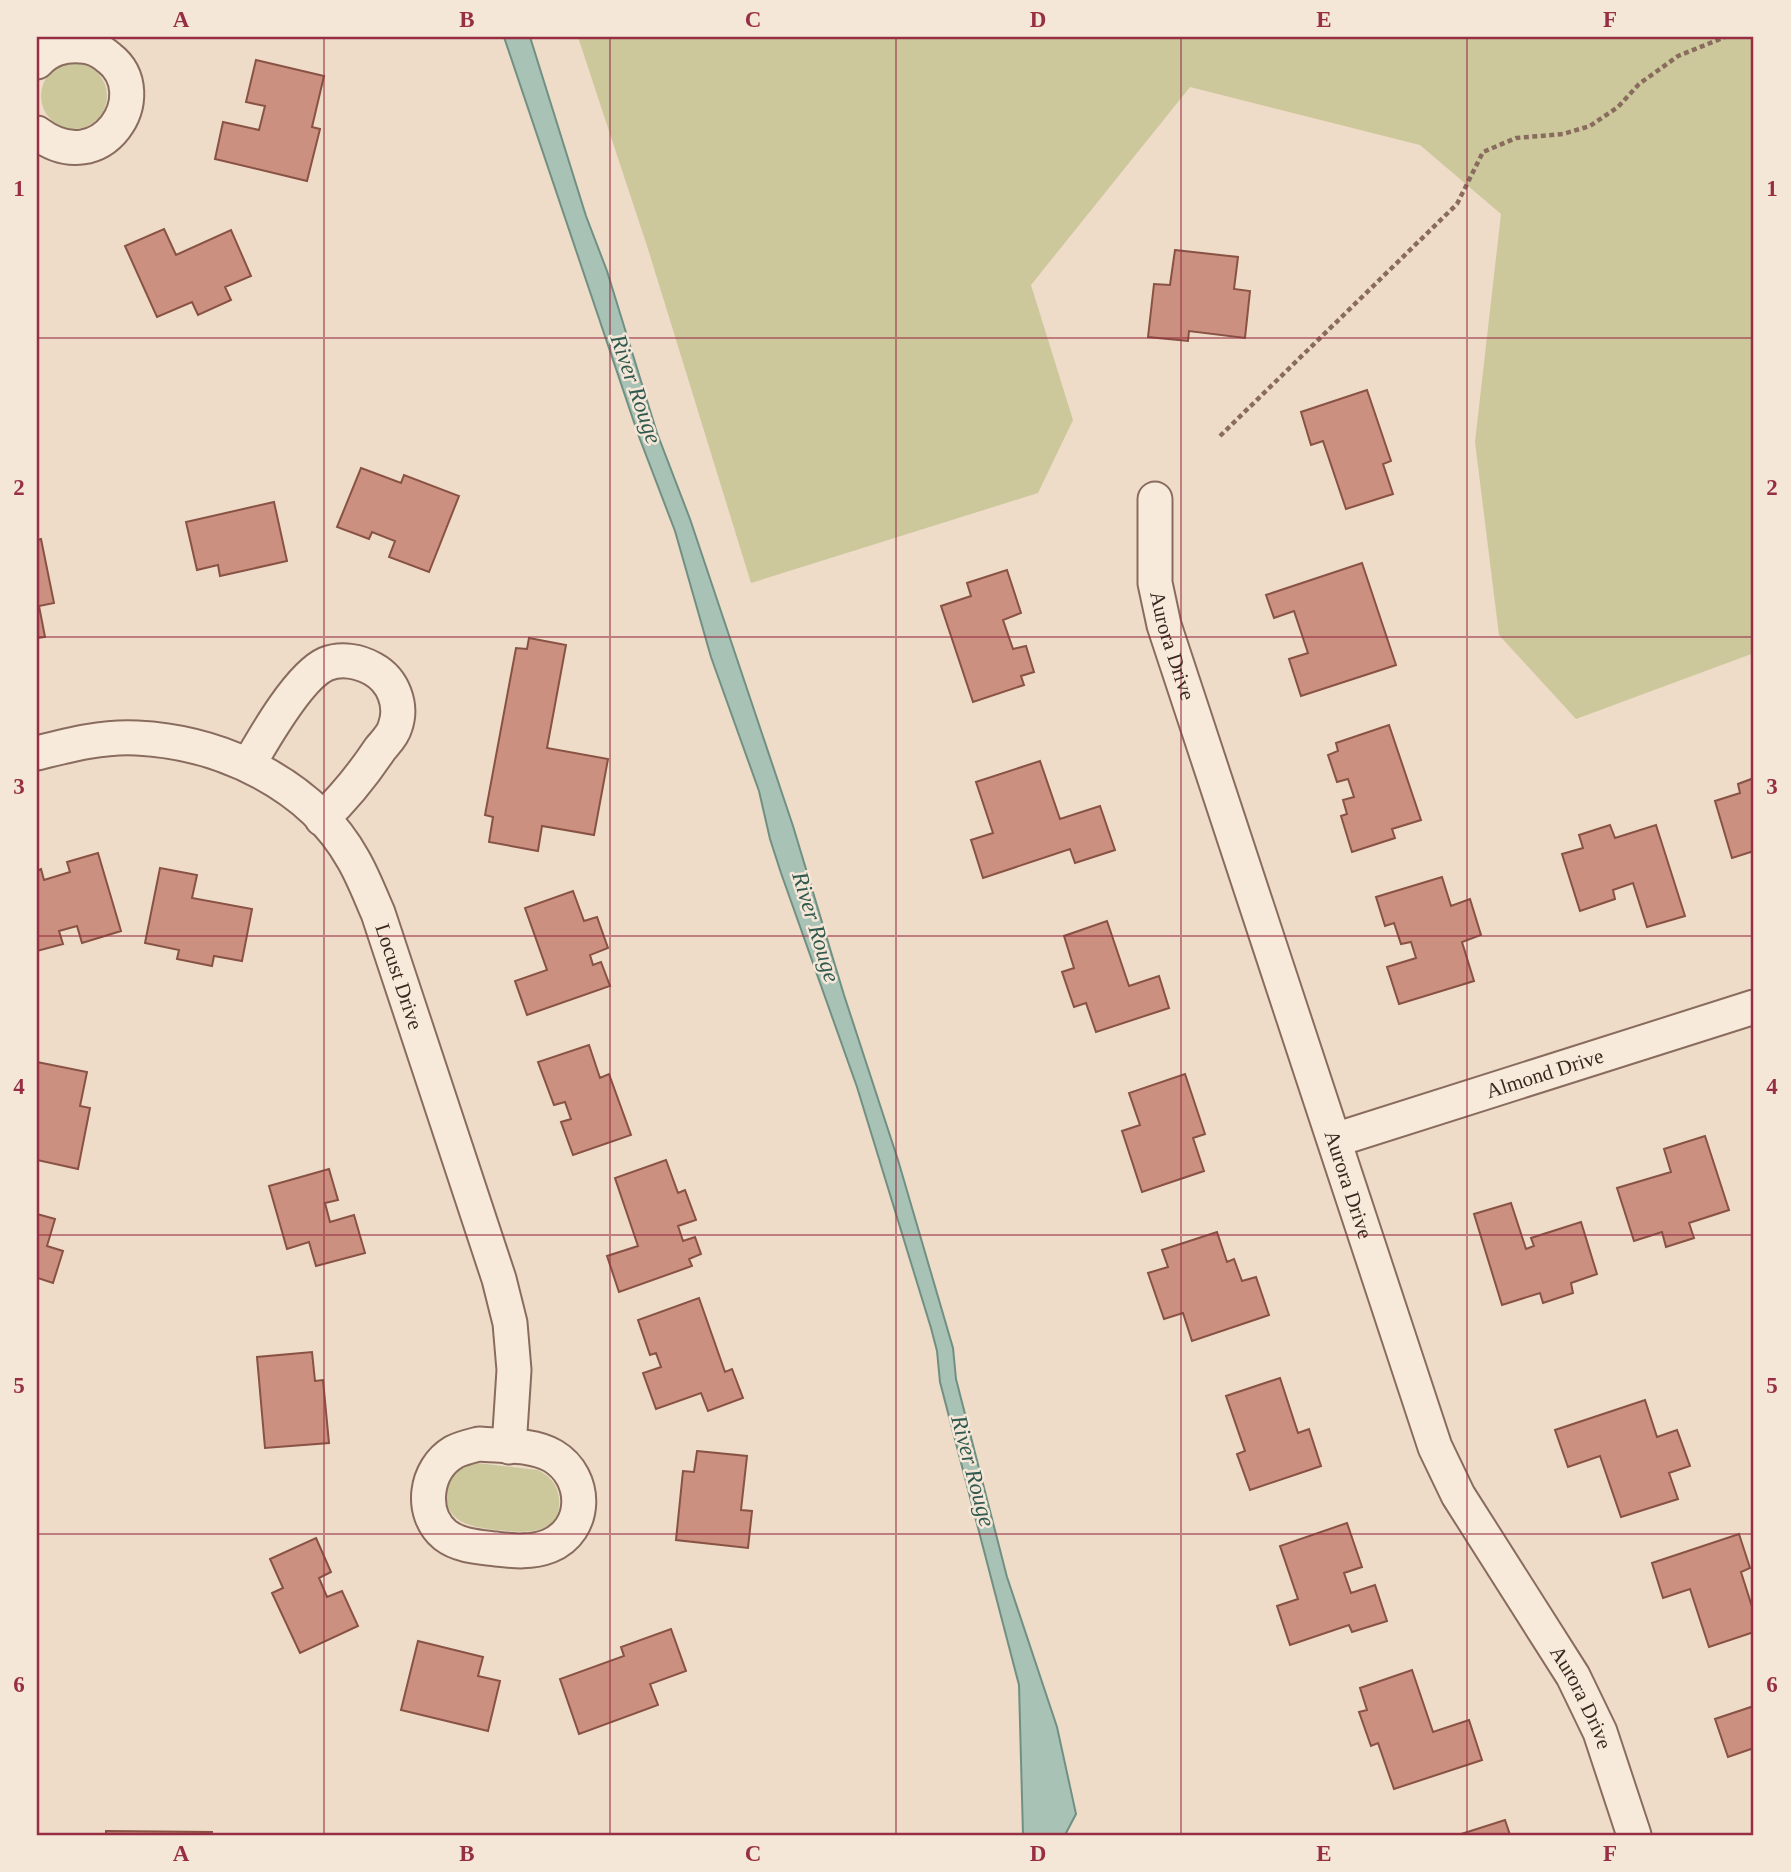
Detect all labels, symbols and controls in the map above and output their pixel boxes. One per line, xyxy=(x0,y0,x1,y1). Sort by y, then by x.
text: A xyxy=(173,7,190,32)
text: B xyxy=(459,7,475,32)
text: C xyxy=(745,7,761,32)
text: D xyxy=(1030,7,1046,32)
text: E xyxy=(1316,7,1332,32)
text: F xyxy=(1603,7,1617,32)
text: 1 xyxy=(13,176,25,201)
text: 1 xyxy=(1766,176,1778,201)
water label: River Rouge xyxy=(605,330,666,447)
text: 2 xyxy=(13,475,25,500)
text: 2 xyxy=(1766,475,1778,500)
street label: Aurora Drive xyxy=(1145,589,1200,703)
text: 3 xyxy=(13,774,25,799)
text: 3 xyxy=(1766,774,1778,799)
water label: River Rouge xyxy=(787,868,845,985)
street label: Locust Drive xyxy=(370,921,428,1033)
street label: Almond Drive xyxy=(1483,1044,1606,1103)
text: 4 xyxy=(13,1074,25,1099)
text: 4 xyxy=(1766,1074,1778,1099)
street label: Aurora Drive xyxy=(1319,1127,1377,1242)
text: 5 xyxy=(13,1373,25,1398)
text: 5 xyxy=(1766,1373,1778,1398)
water label: River Rouge xyxy=(946,1412,1000,1529)
street label: Aurora Drive xyxy=(1545,1641,1617,1752)
text: 6 xyxy=(13,1672,25,1697)
text: 6 xyxy=(1766,1672,1778,1697)
text: A xyxy=(173,1841,190,1866)
text: B xyxy=(459,1841,475,1866)
text: C xyxy=(745,1841,761,1866)
text: D xyxy=(1030,1841,1046,1866)
text: E xyxy=(1316,1841,1332,1866)
text: F xyxy=(1603,1841,1617,1866)

